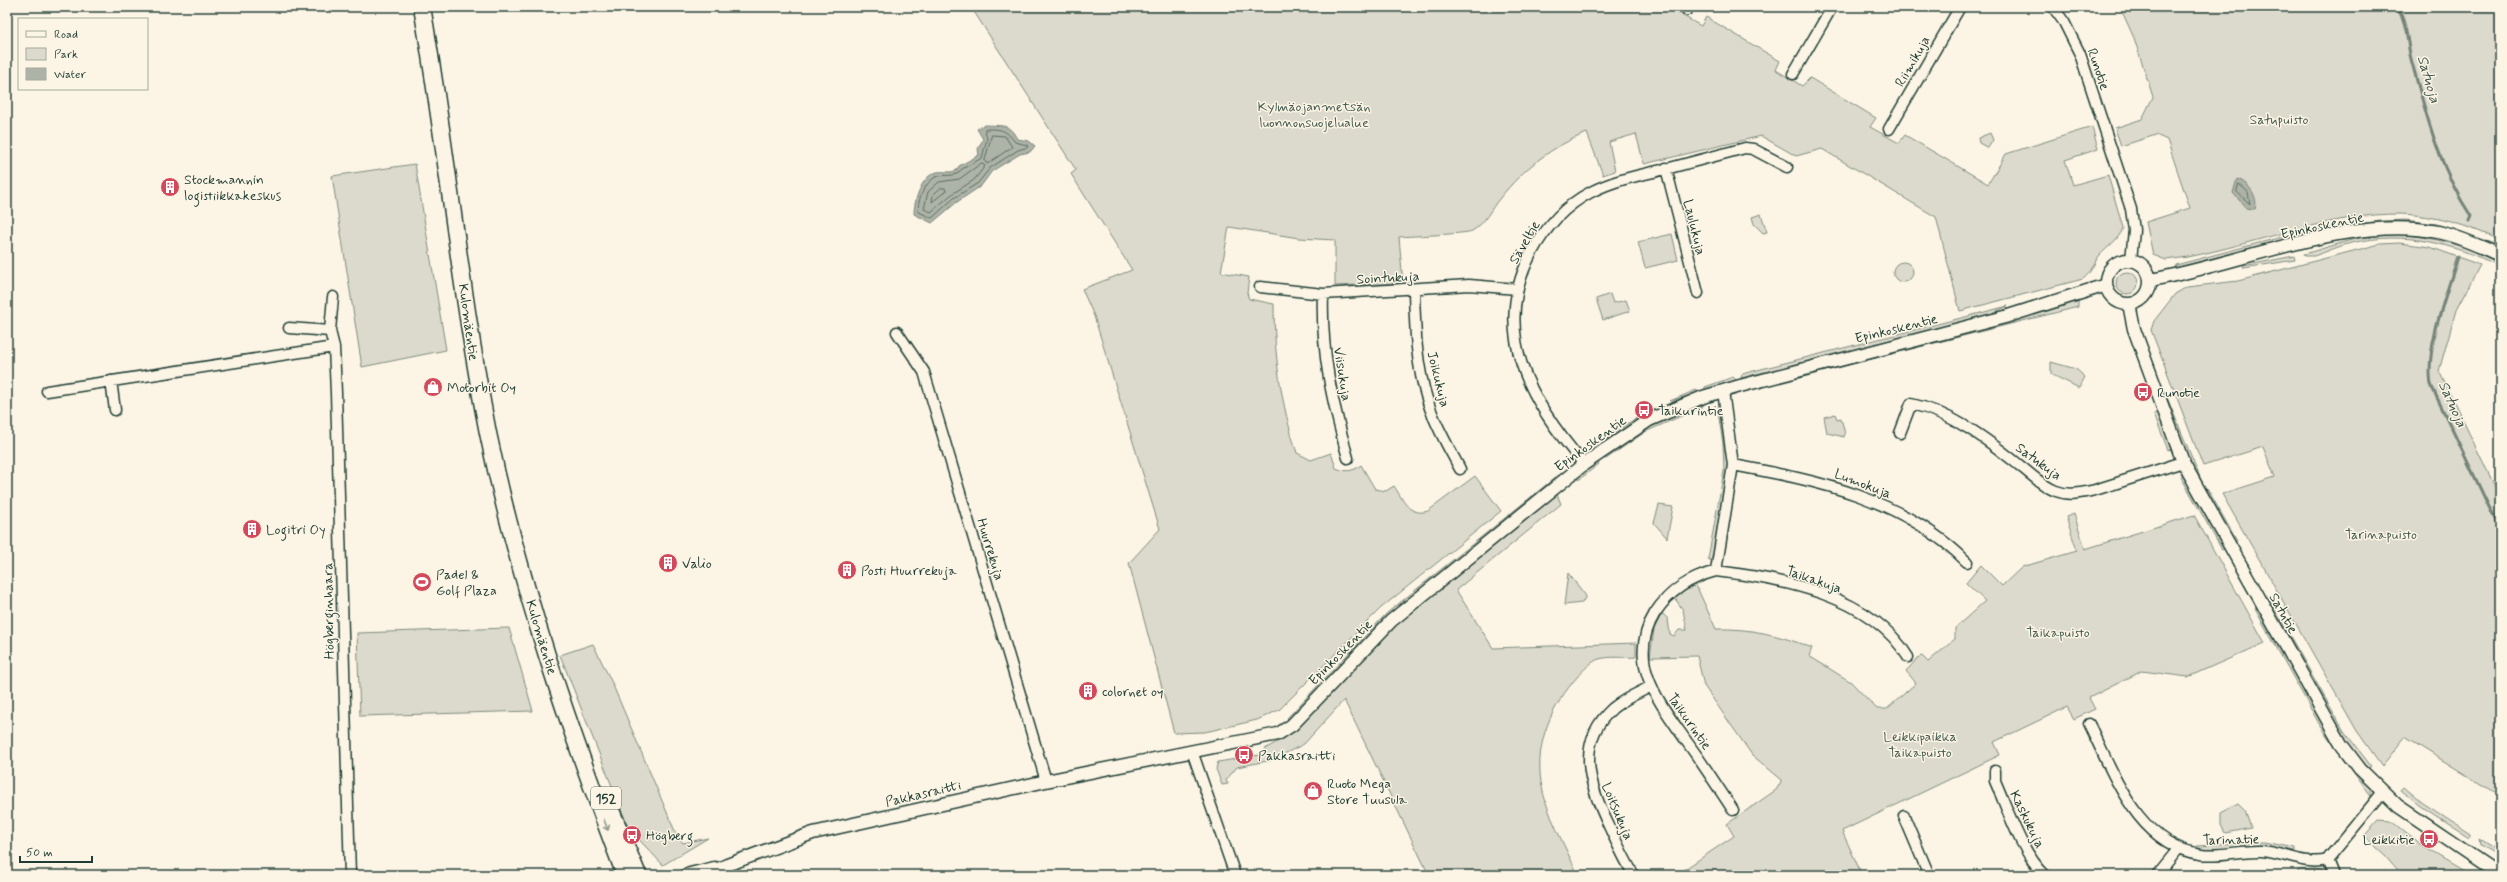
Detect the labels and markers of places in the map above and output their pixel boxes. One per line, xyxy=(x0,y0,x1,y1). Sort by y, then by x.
place label: Stockmannin logistiikkakeskus xyxy=(184,171,282,207)
building icon: Stockmannin logistiikkakeskus xyxy=(159,176,181,198)
shop icon: Motorbit Oy xyxy=(422,376,444,398)
place label: Motorbit Oy xyxy=(447,379,516,397)
bus stop icon: Runotie xyxy=(2132,381,2154,403)
place label: Runotie xyxy=(2157,384,2200,402)
bus stop icon: Taikurintie xyxy=(1633,399,1655,421)
place label: Taikurintie xyxy=(1658,402,1723,420)
building icon: Logitri Oy xyxy=(241,518,263,540)
place label: Logitri Oy xyxy=(266,521,326,541)
building icon: Valio xyxy=(657,552,679,574)
place label: Valio xyxy=(682,555,712,573)
building icon: Posti Huurrekuja xyxy=(836,559,858,581)
place label: Posti Huurrekuja xyxy=(861,562,957,580)
place label: Padel & Golf Plaza xyxy=(436,566,497,600)
sports icon: Padel & Golf Plaza xyxy=(411,571,433,593)
building icon: colornet oy xyxy=(1077,680,1099,702)
place label: colornet oy xyxy=(1102,683,1163,701)
bus stop icon: Pakkasraitti xyxy=(1233,744,1255,766)
place label: Pakkasraitti xyxy=(1258,747,1335,765)
place label: Ruoto Mega Store Tuusula xyxy=(1327,775,1407,809)
shop icon: Ruoto Mega Store Tuusula xyxy=(1302,780,1324,802)
bus stop icon: Högberg xyxy=(621,824,643,846)
place label: Högberg xyxy=(646,827,693,847)
bus stop icon: Leikkitie xyxy=(2418,828,2440,850)
place label: Leikkitie xyxy=(2363,831,2415,849)

